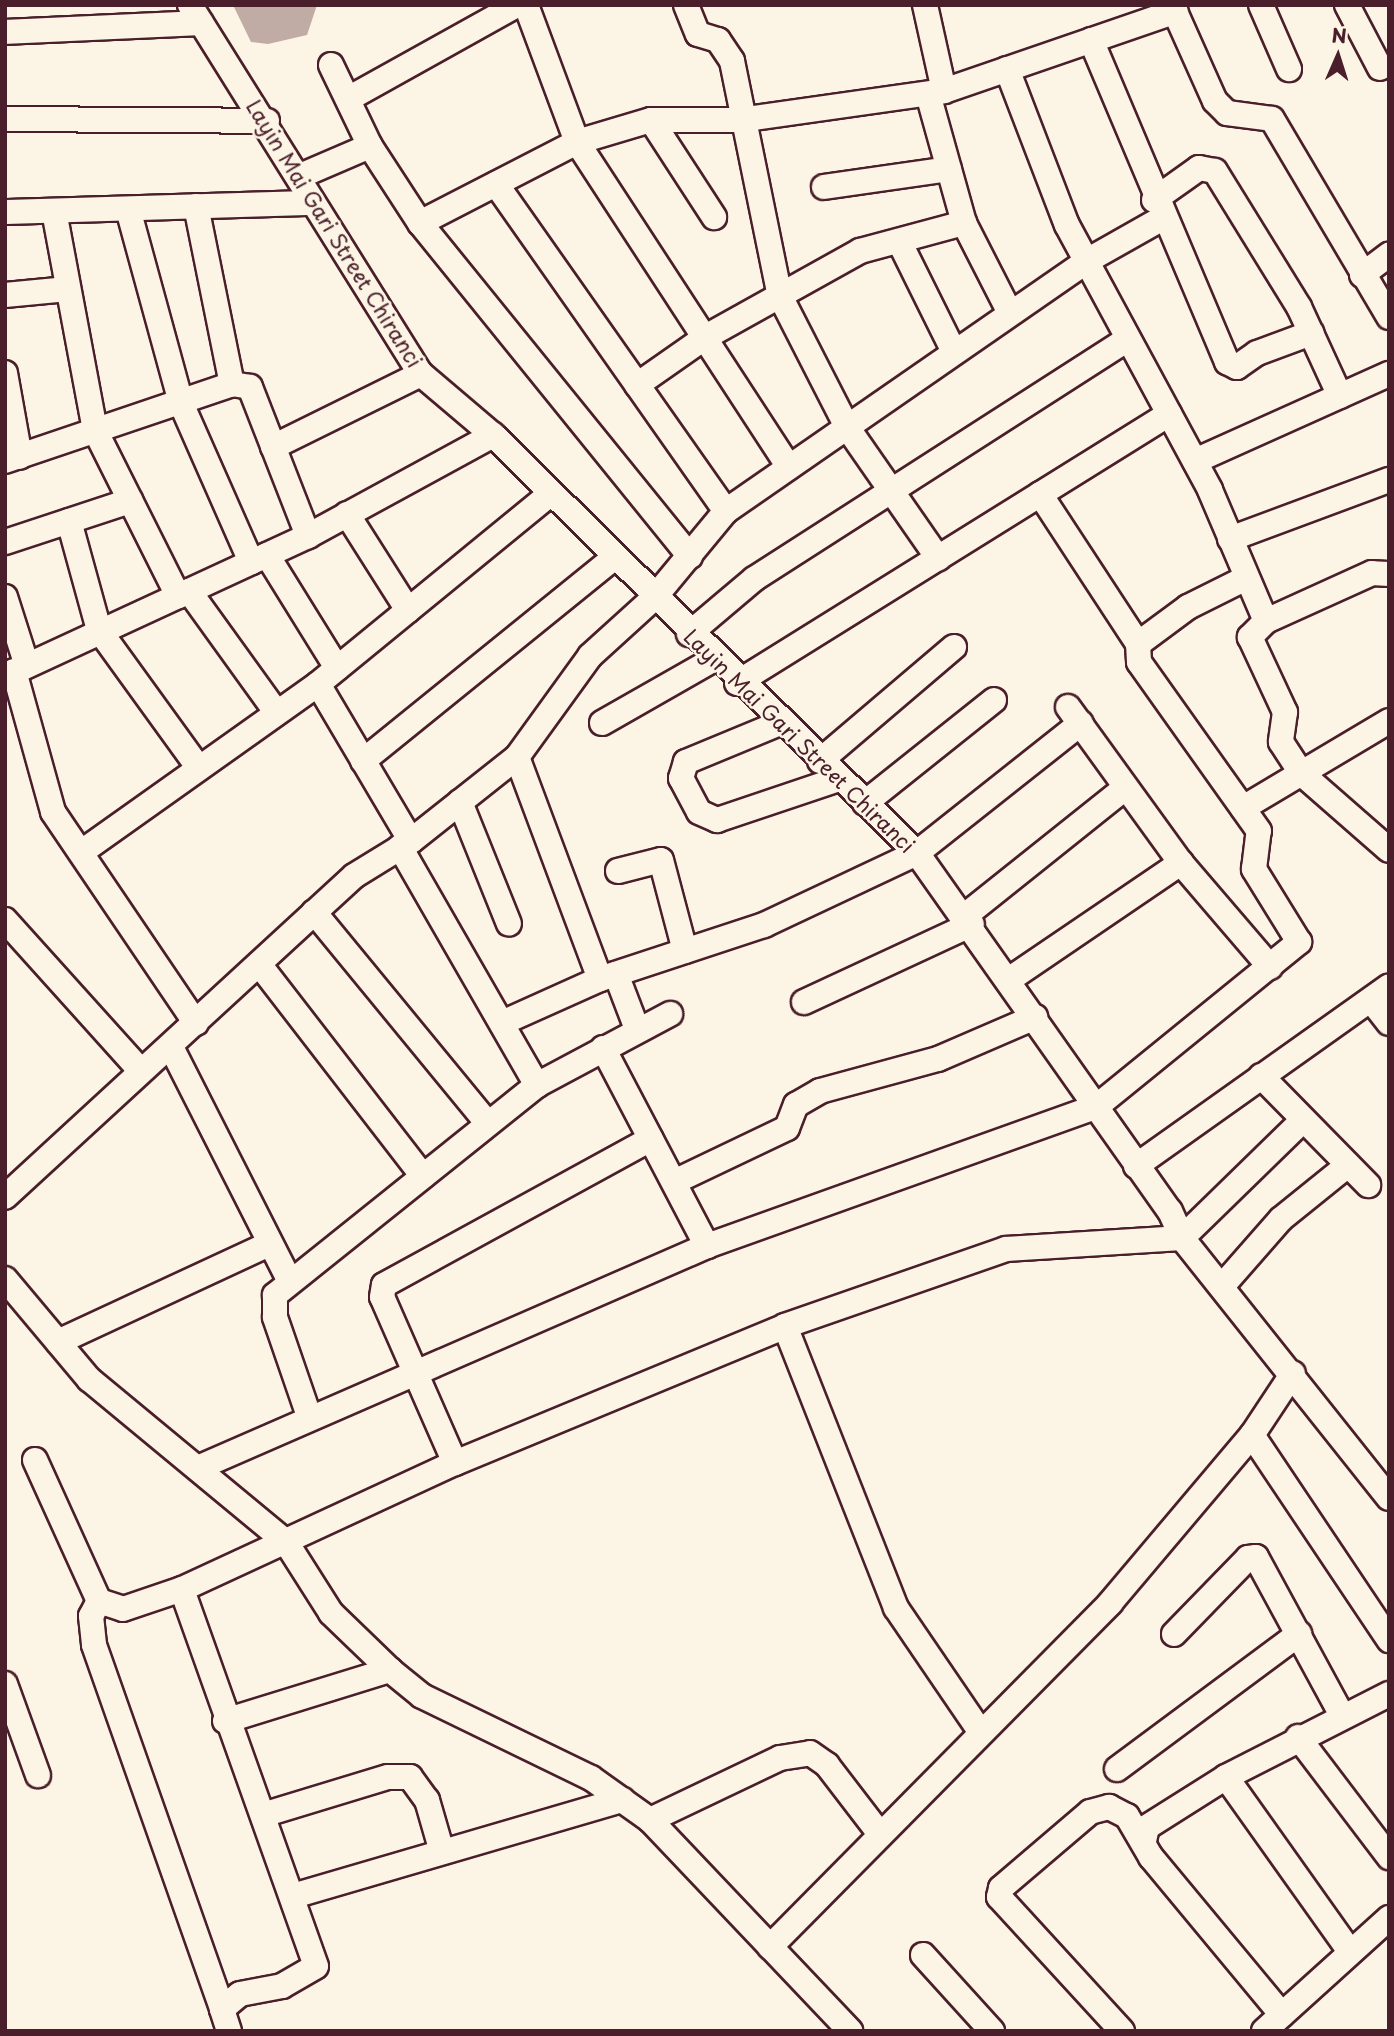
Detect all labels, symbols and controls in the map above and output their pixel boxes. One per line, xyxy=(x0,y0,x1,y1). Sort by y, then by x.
north arrow xyxy=(1303,21,1373,91)
text: N xyxy=(1331,21,1347,49)
street label: Layin Mai Gari Street Chiranci xyxy=(241,93,429,373)
street label: Layin Mai Gari Street Chiranci xyxy=(678,622,922,858)

